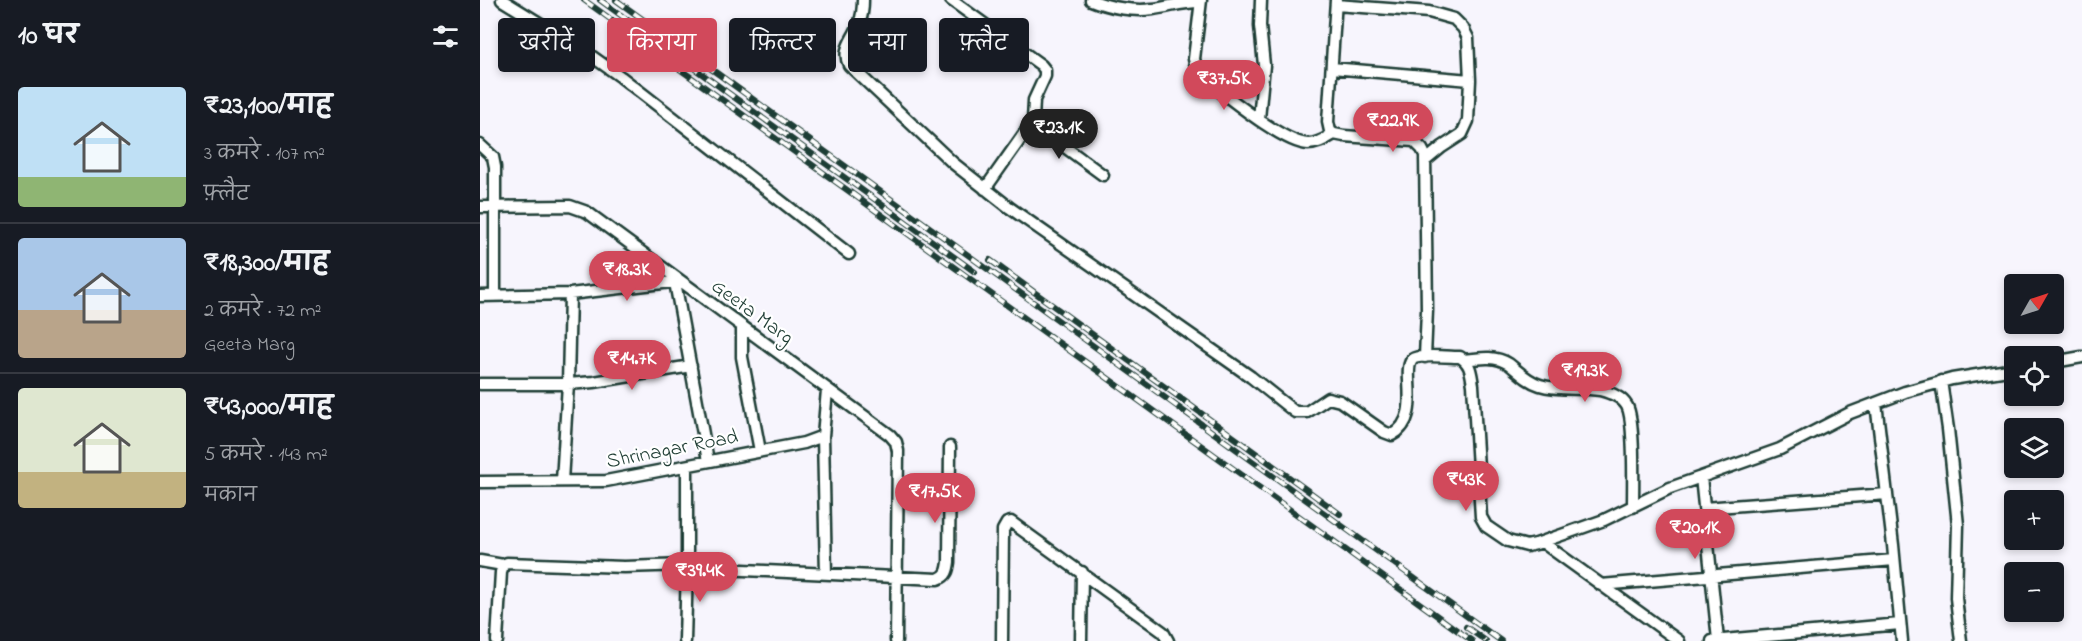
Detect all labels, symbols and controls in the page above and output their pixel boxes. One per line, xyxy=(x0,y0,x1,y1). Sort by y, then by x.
text: 10 घर xyxy=(18,18,79,56)
chip: खरीदें xyxy=(498,18,595,72)
chip: किराया xyxy=(607,18,717,72)
chip: फ़िल्टर xyxy=(729,18,836,72)
chip: नया xyxy=(848,18,927,72)
chip: फ़्लैट xyxy=(939,18,1029,72)
icon: filters xyxy=(429,20,462,53)
pin: ₹37.5K xyxy=(1175,60,1273,111)
text: ₹37.5K xyxy=(1197,65,1251,94)
text: ₹23,100/माह xyxy=(204,88,332,126)
pin: ₹22.9K xyxy=(1344,102,1442,153)
text: ₹22.9K xyxy=(1367,107,1419,136)
pin: ₹23.1K xyxy=(1010,109,1108,160)
icon: home xyxy=(66,111,138,183)
text: ₹23.1K xyxy=(1034,114,1084,143)
text: 3 कमरे · 107 m² xyxy=(204,140,325,169)
text: फ़्लैट xyxy=(204,181,250,210)
text: ₹18,300/माह xyxy=(204,245,329,283)
pin: ₹18.3K xyxy=(578,251,676,302)
text: ₹18.3K xyxy=(603,256,651,285)
icon: home xyxy=(66,262,138,334)
street label: Geeta Marg xyxy=(703,272,799,354)
north arrow xyxy=(2004,274,2064,334)
map controls xyxy=(2004,274,2064,622)
text: 2 कमरे · 72 m² xyxy=(204,297,321,326)
text: Geeta Marg xyxy=(204,331,295,360)
pin: ₹14.7K xyxy=(583,340,681,391)
text: ₹14.7K xyxy=(608,345,656,374)
button: locate xyxy=(2004,346,2064,406)
pin: ₹19.3K xyxy=(1536,352,1634,403)
text: ₹19.3K xyxy=(1562,357,1608,386)
text: ₹43,000/माह xyxy=(204,389,333,427)
icon: home xyxy=(66,412,138,484)
button: layers xyxy=(2004,418,2064,478)
street label: Shrinagar Road xyxy=(604,422,741,479)
text: 5 कमरे · 143 m² xyxy=(204,441,328,470)
pin: ₹43K xyxy=(1430,461,1502,512)
text: ₹43K xyxy=(1447,466,1485,495)
pin: ₹17.5K xyxy=(886,473,984,524)
text: ₹17.5K xyxy=(909,478,961,507)
text: मकान xyxy=(204,482,257,511)
button: + xyxy=(2004,490,2064,550)
pin: ₹20.1K xyxy=(1646,509,1744,560)
text: ₹20.1K xyxy=(1670,514,1720,543)
pin: ₹39.4K xyxy=(651,552,749,603)
text: ₹39.4K xyxy=(676,557,724,586)
button: − xyxy=(2004,562,2064,622)

